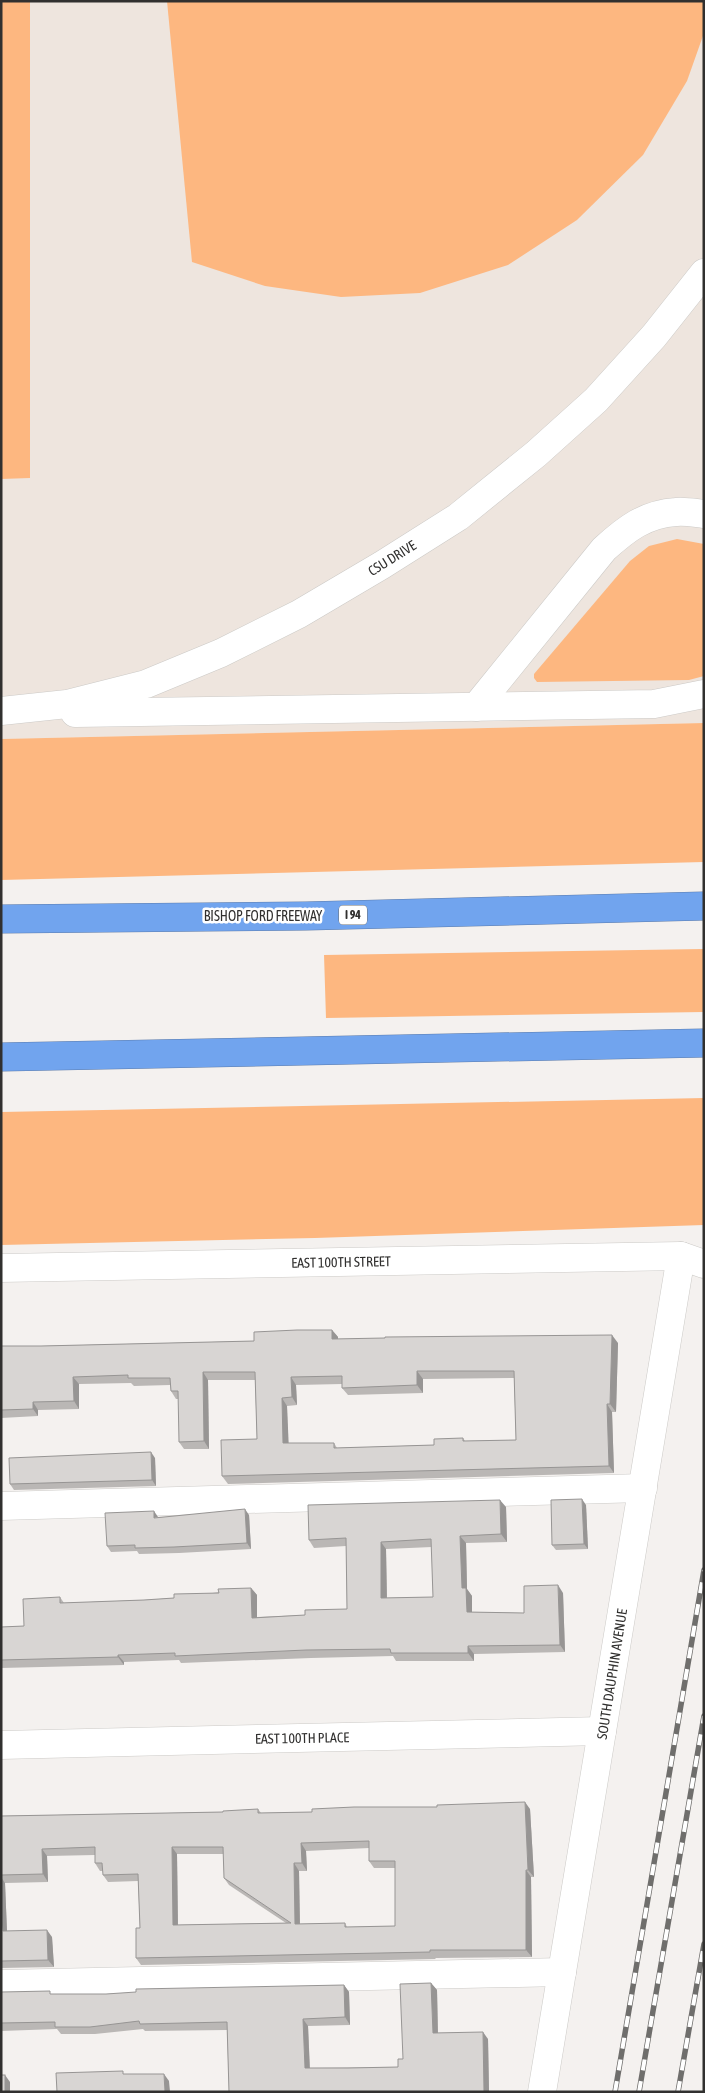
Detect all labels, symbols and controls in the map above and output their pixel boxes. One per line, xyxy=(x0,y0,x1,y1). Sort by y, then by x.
street label: CSU DRIVE xyxy=(365,537,419,579)
road number: I 94 xyxy=(339,906,367,924)
street label: BISHOP FORD FREEWAY xyxy=(204,908,323,924)
street label: EAST 100TH STREET xyxy=(291,1253,391,1271)
street label: SOUTH DAUPHIN AVENUE xyxy=(594,1607,630,1740)
street label: EAST 100TH PLACE xyxy=(255,1729,349,1747)

